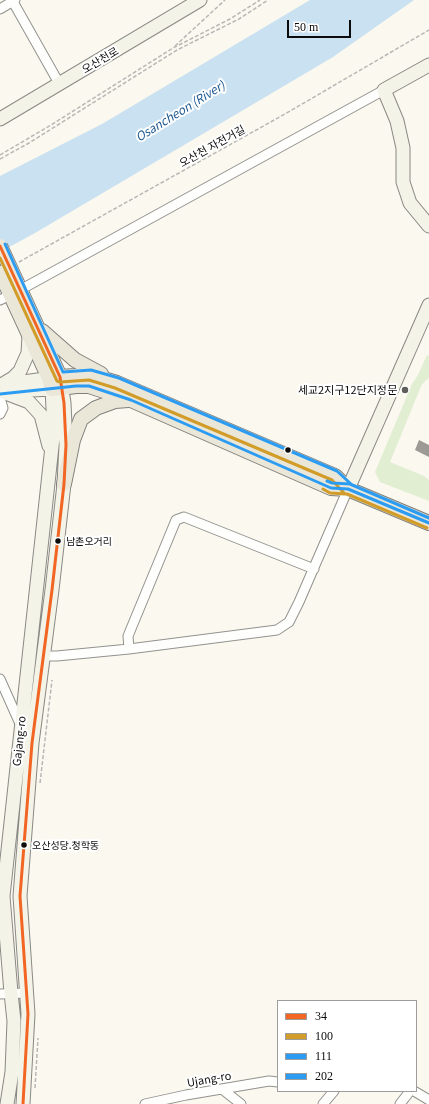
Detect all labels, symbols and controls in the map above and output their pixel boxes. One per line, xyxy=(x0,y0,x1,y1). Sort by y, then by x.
scale bar xyxy=(289,12,353,38)
text: 50 m xyxy=(294,20,318,34)
street label: 오산천로 xyxy=(79,44,121,76)
water label: Osancheon (River) xyxy=(133,78,227,144)
street label: 오산천 자전거길 xyxy=(177,122,247,170)
place label: 세교2지구12단지정문 xyxy=(298,383,397,397)
marker: 세교2지구12단지정문 xyxy=(400,385,410,395)
unlabelled marker xyxy=(283,445,293,455)
place label: 남촌오거리 xyxy=(66,535,112,547)
marker: 남촌오거리 xyxy=(53,536,63,546)
street label: Gajang-ro xyxy=(10,715,28,767)
place label: 오산성당.청학동 xyxy=(32,839,99,851)
marker: 오산성당.청학동 xyxy=(19,840,29,850)
legend xyxy=(277,1000,417,1092)
text: 34 xyxy=(315,1009,327,1023)
text: 100 xyxy=(315,1029,333,1043)
text: 111 xyxy=(315,1049,332,1063)
street label: Ujang-ro xyxy=(186,1069,232,1089)
text: 202 xyxy=(315,1069,333,1083)

